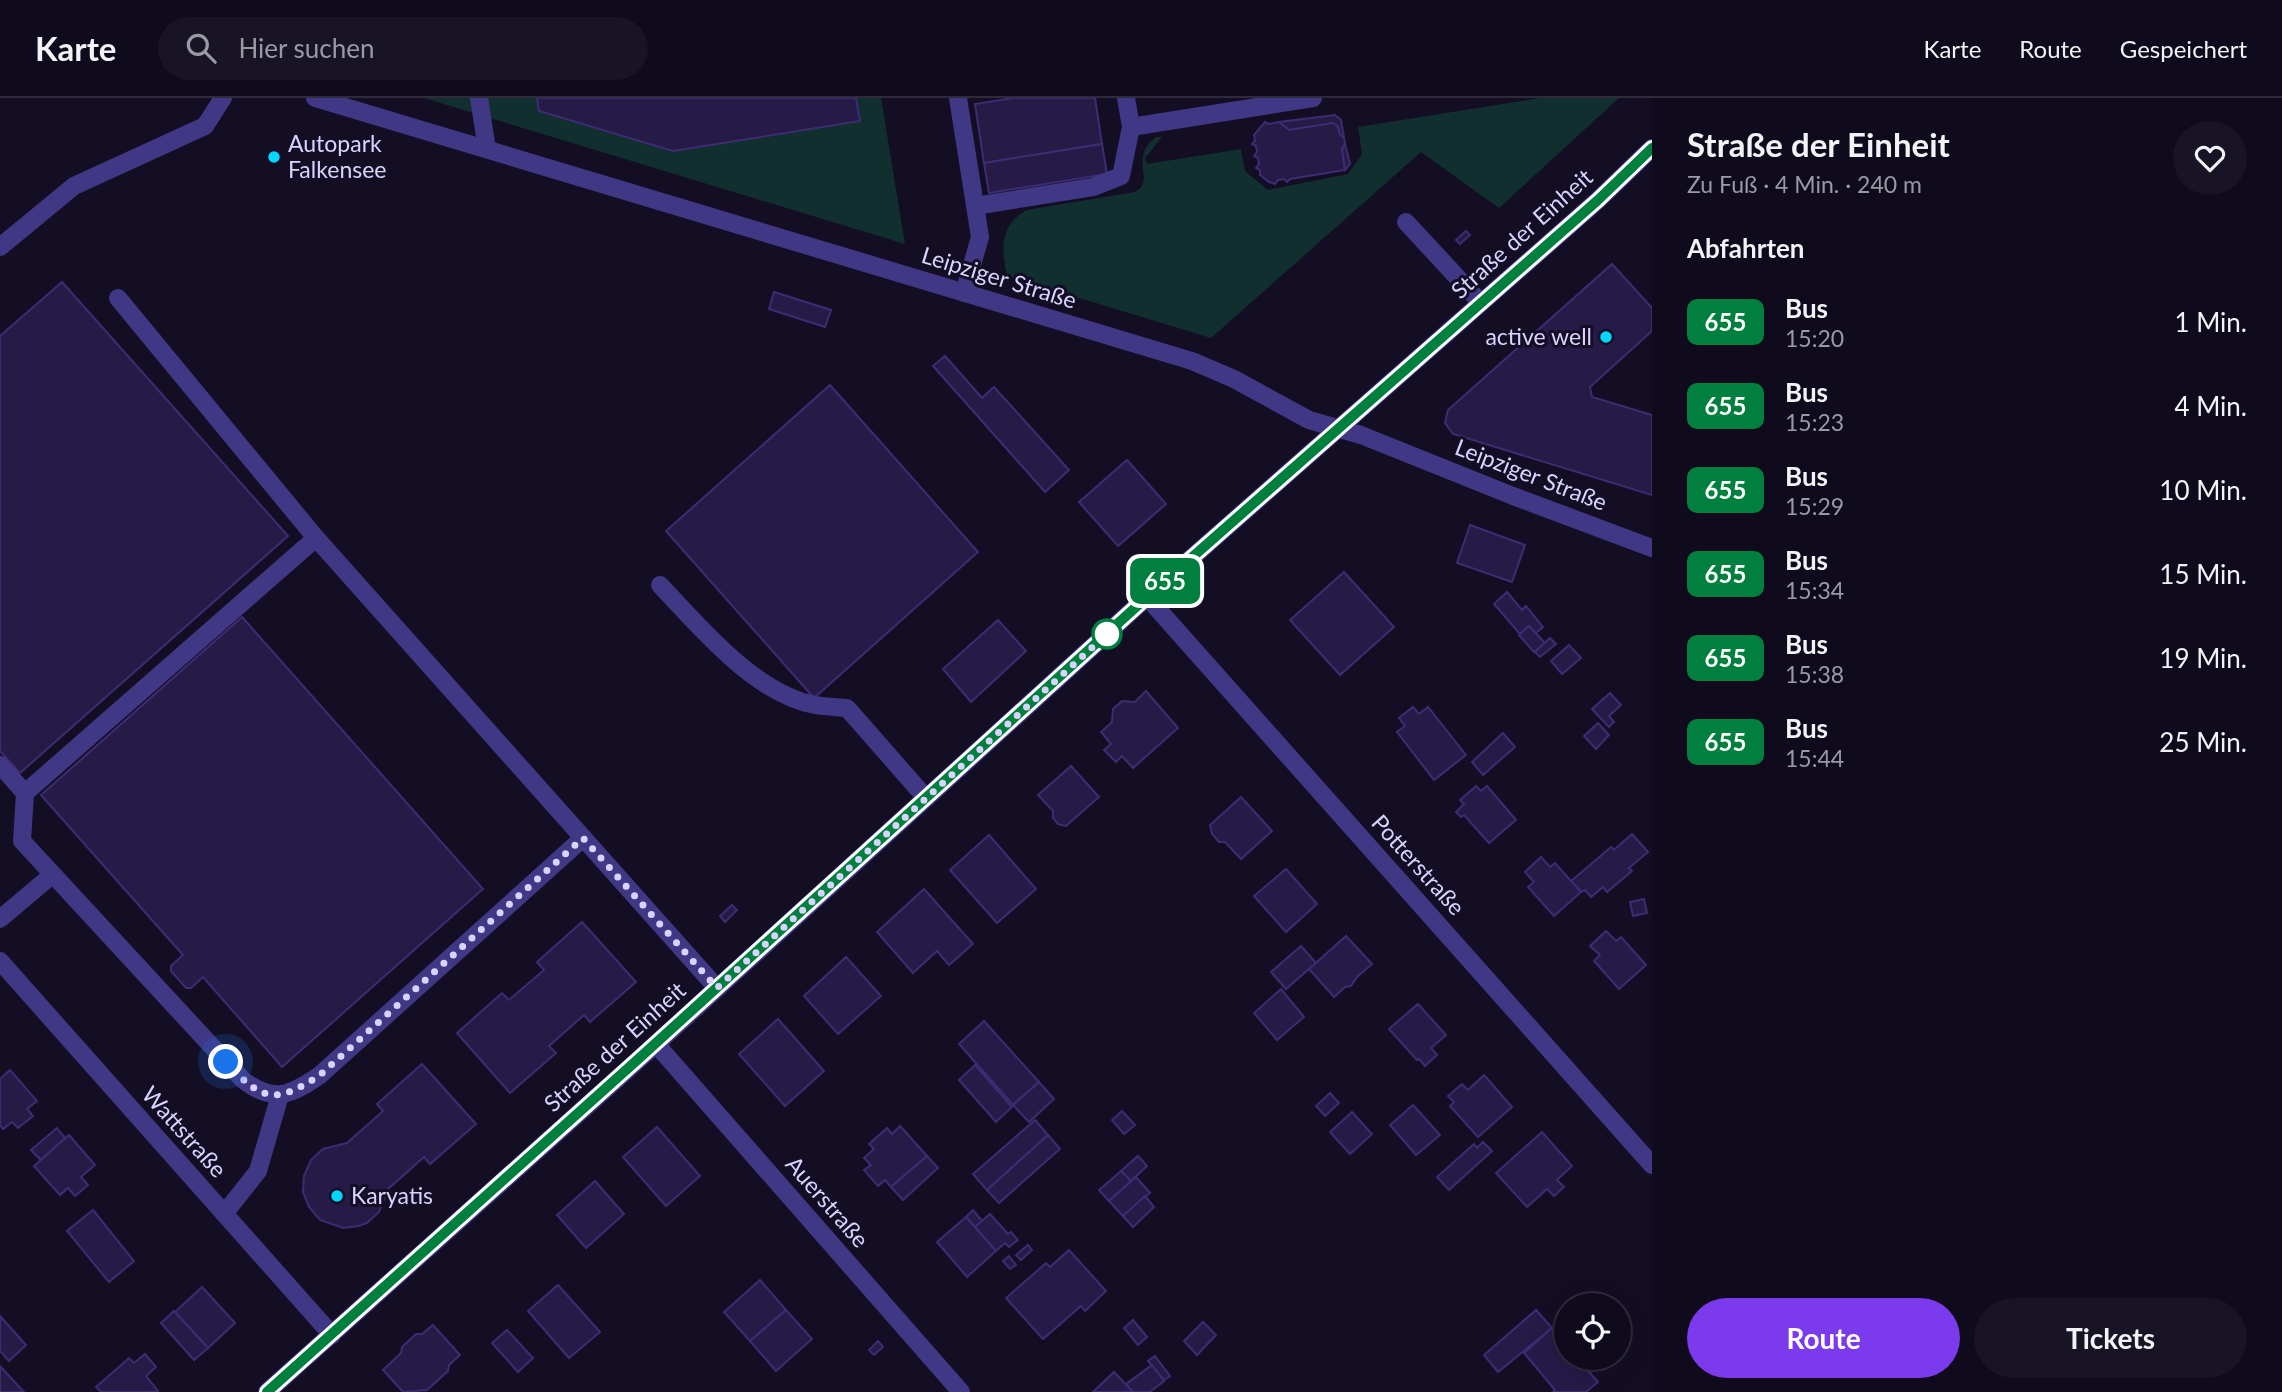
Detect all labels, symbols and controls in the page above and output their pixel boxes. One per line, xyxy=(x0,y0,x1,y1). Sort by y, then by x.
search box xyxy=(158,17,648,80)
text: Karte xyxy=(35,28,116,68)
icon: search xyxy=(182,29,220,67)
text: Hier suchen xyxy=(238,32,375,64)
text: Karte xyxy=(1924,34,1981,63)
text: Route xyxy=(2019,34,2082,63)
text: Gespeichert xyxy=(2120,34,2247,63)
button: heart xyxy=(2173,121,2247,195)
text: Straße der Einheit xyxy=(1687,124,1950,164)
place label: Autopark Falkensee xyxy=(288,129,387,183)
marker: Autopark Falkensee xyxy=(266,149,282,165)
street label: Straße der Einheit xyxy=(1445,162,1598,304)
text: Zu Fuß · 4 Min. · 240 m xyxy=(1687,170,1922,198)
text: Abfahrten xyxy=(1687,232,1805,264)
street label: Leipziger Straße xyxy=(919,240,1080,314)
text: Bus xyxy=(1785,292,1828,324)
text: 1 Min. xyxy=(2174,306,2247,338)
text: 655 xyxy=(1705,307,1746,336)
place label: active well xyxy=(1485,322,1592,350)
text: 15:20 xyxy=(1785,324,1844,352)
marker: active well xyxy=(1598,329,1614,345)
text: Bus xyxy=(1785,376,1828,408)
text: 4 Min. xyxy=(2174,390,2247,422)
text: 655 xyxy=(1705,391,1746,420)
text: 15:23 xyxy=(1785,408,1844,436)
street label: Leipziger Straße xyxy=(1452,432,1611,516)
text: Bus xyxy=(1785,460,1828,492)
text: 10 Min. xyxy=(2159,474,2247,506)
text: 655 xyxy=(1705,475,1746,504)
text: 15:29 xyxy=(1785,492,1844,520)
text: Bus xyxy=(1785,544,1828,576)
line badge: 655 xyxy=(1125,558,1205,604)
text: 15 Min. xyxy=(2159,558,2247,590)
text: 655 xyxy=(1705,559,1746,588)
text: 655 xyxy=(1144,566,1186,595)
text: 15:34 xyxy=(1785,576,1844,604)
unlabelled marker xyxy=(1092,619,1122,649)
text: Bus xyxy=(1785,628,1828,660)
text: 19 Min. xyxy=(2159,642,2247,674)
text: 655 xyxy=(1705,643,1746,672)
text: 15:38 xyxy=(1785,660,1844,688)
text: Bus xyxy=(1785,712,1828,744)
text: 25 Min. xyxy=(2159,726,2247,758)
text: 655 xyxy=(1705,727,1746,756)
text: 15:44 xyxy=(1785,744,1844,772)
street label: Potterstraße xyxy=(1366,808,1471,920)
street label: Straße der Einheit xyxy=(538,975,691,1117)
your location xyxy=(208,1044,243,1079)
street label: Wattstraße xyxy=(137,1080,233,1183)
street label: Auerstraße xyxy=(780,1150,875,1253)
place label: Karyatis xyxy=(351,1181,433,1209)
marker: Karyatis xyxy=(329,1188,345,1204)
map controls xyxy=(1554,1293,1631,1370)
button: locate xyxy=(1554,1293,1631,1370)
button: Route xyxy=(1687,1298,1960,1378)
button: Tickets xyxy=(1974,1298,2247,1378)

